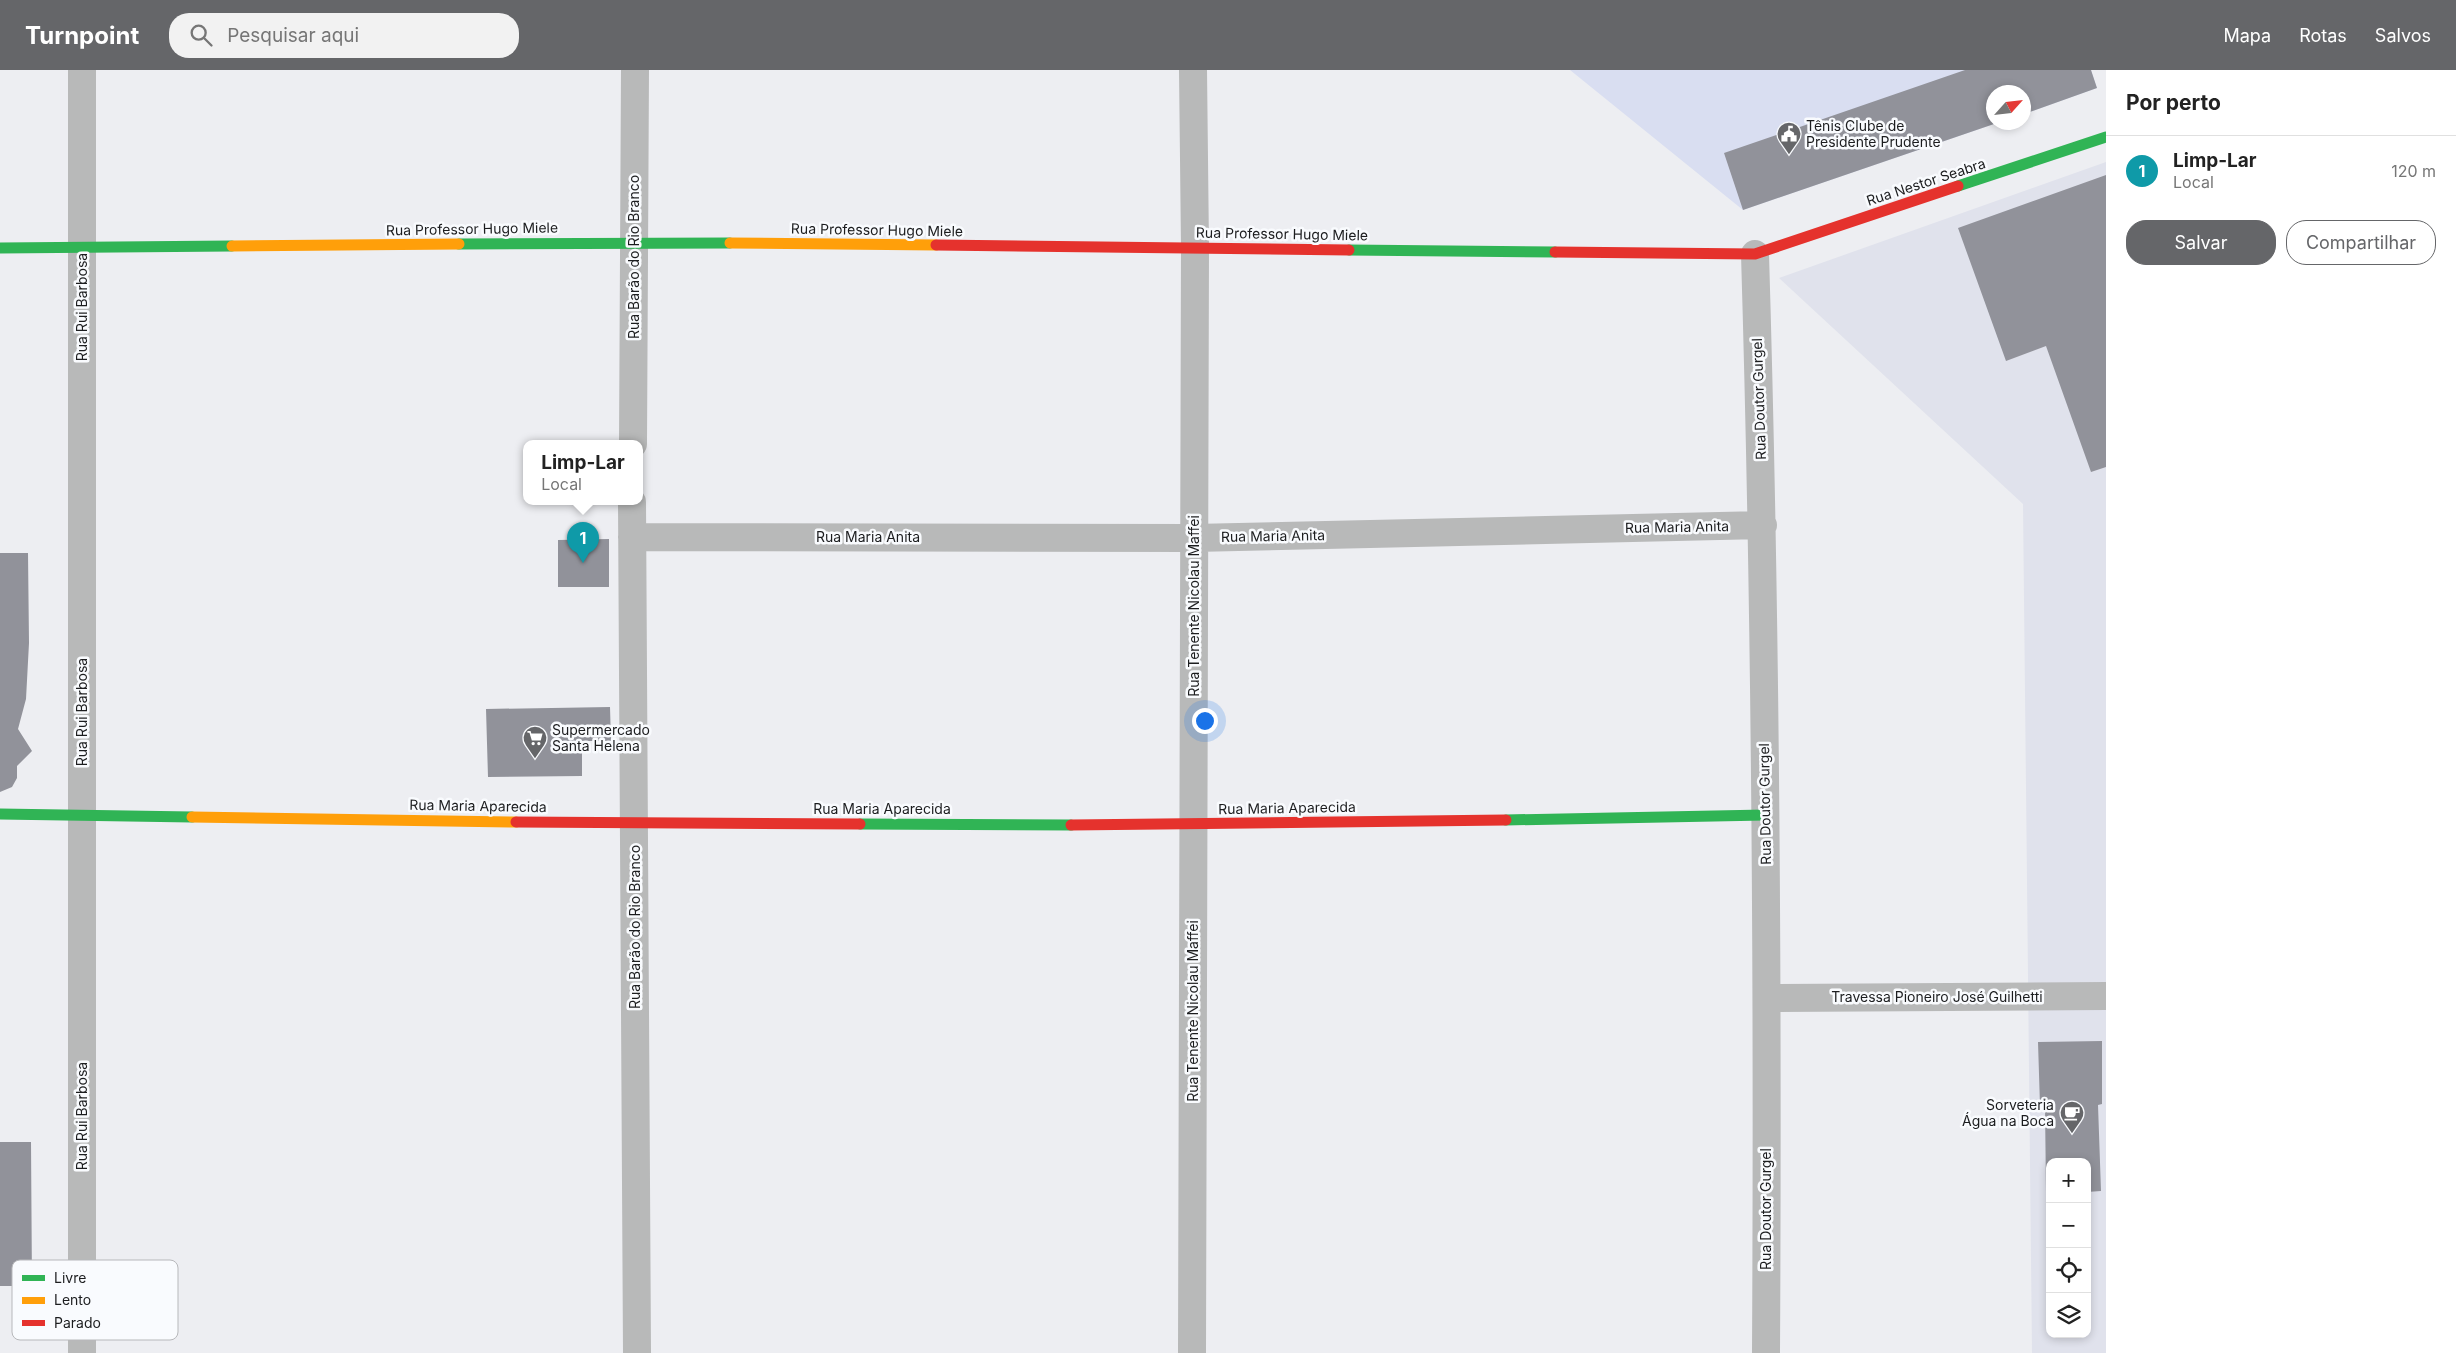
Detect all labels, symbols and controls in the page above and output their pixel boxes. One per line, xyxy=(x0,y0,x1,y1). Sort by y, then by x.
search box xyxy=(169,13,519,58)
text: Turnpoint xyxy=(25,21,139,50)
icon: search xyxy=(187,21,215,49)
text: Pesquisar aqui xyxy=(227,24,359,47)
text: Mapa xyxy=(2223,25,2271,46)
text: Rotas xyxy=(2299,25,2347,46)
text: Salvos xyxy=(2375,25,2431,46)
north arrow xyxy=(1986,85,2031,130)
text: Por perto xyxy=(2126,90,2221,115)
place label: Tênis Clube de Presidente Prudente xyxy=(1806,117,1941,150)
public building icon: Tênis Clube de Presidente Prudente xyxy=(1776,121,1802,155)
text: Limp-Lar xyxy=(2173,149,2257,172)
street label: Rua Nestor Seabra xyxy=(1864,154,1987,209)
text: 1 xyxy=(2139,161,2145,181)
text: 120 m xyxy=(2391,161,2436,181)
text: Local xyxy=(2173,172,2214,192)
street label: Rua Barão do Rio Branco xyxy=(625,175,642,339)
street label: Rua Professor Hugo Miele xyxy=(386,218,558,239)
street label: Rua Professor Hugo Miele xyxy=(791,219,963,240)
button: Salvar xyxy=(2126,220,2276,265)
button: Compartilhar xyxy=(2286,220,2436,265)
street label: Rua Professor Hugo Miele xyxy=(1196,223,1368,244)
street label: Rua Rui Barbosa xyxy=(73,253,90,361)
street label: Rua Doutor Gurgel xyxy=(1748,338,1769,460)
popup xyxy=(523,440,643,505)
text: Limp-Lar xyxy=(541,451,625,474)
text: Local xyxy=(541,474,582,494)
street label: Rua Tenente Nicolau Maffei xyxy=(1185,515,1202,697)
street label: Rua Maria Anita xyxy=(1625,517,1729,536)
pin: 1 xyxy=(567,522,599,563)
street label: Rua Maria Anita xyxy=(1221,526,1325,545)
street label: Rua Maria Anita xyxy=(816,528,920,545)
street label: Rua Rui Barbosa xyxy=(73,658,90,766)
your location xyxy=(1192,708,1218,734)
place label: Supermercado Santa Helena xyxy=(552,721,650,754)
supermarket icon: Supermercado Santa Helena xyxy=(522,725,548,759)
street label: Rua Doutor Gurgel xyxy=(1755,743,1774,865)
street label: Rua Maria Aparecida xyxy=(409,796,547,815)
street label: Rua Maria Aparecida xyxy=(1218,798,1356,817)
street label: Rua Maria Aparecida xyxy=(813,800,951,817)
street label: Rua Barão do Rio Branco xyxy=(626,845,643,1009)
street label: Rua Tenente Nicolau Maffei xyxy=(1184,920,1201,1102)
street label: Travessa Pioneiro José Guilhetti xyxy=(1831,988,2043,1005)
street label: Rua Rui Barbosa xyxy=(73,1062,90,1170)
place label: Sorveteria Água na Boca xyxy=(1962,1096,2054,1129)
cafe icon: Sorveteria Água na Boca xyxy=(2059,1100,2085,1134)
street label: Rua Doutor Gurgel xyxy=(1757,1148,1774,1270)
map controls xyxy=(2046,1158,2091,1338)
button: + xyxy=(2046,1158,2091,1203)
button: − xyxy=(2046,1203,2091,1248)
button: locate xyxy=(2046,1248,2091,1293)
legend xyxy=(12,1260,178,1340)
text: Livre xyxy=(54,1269,86,1286)
text: Lento xyxy=(54,1291,91,1308)
button: layers xyxy=(2046,1293,2091,1338)
text: Parado xyxy=(54,1314,101,1331)

